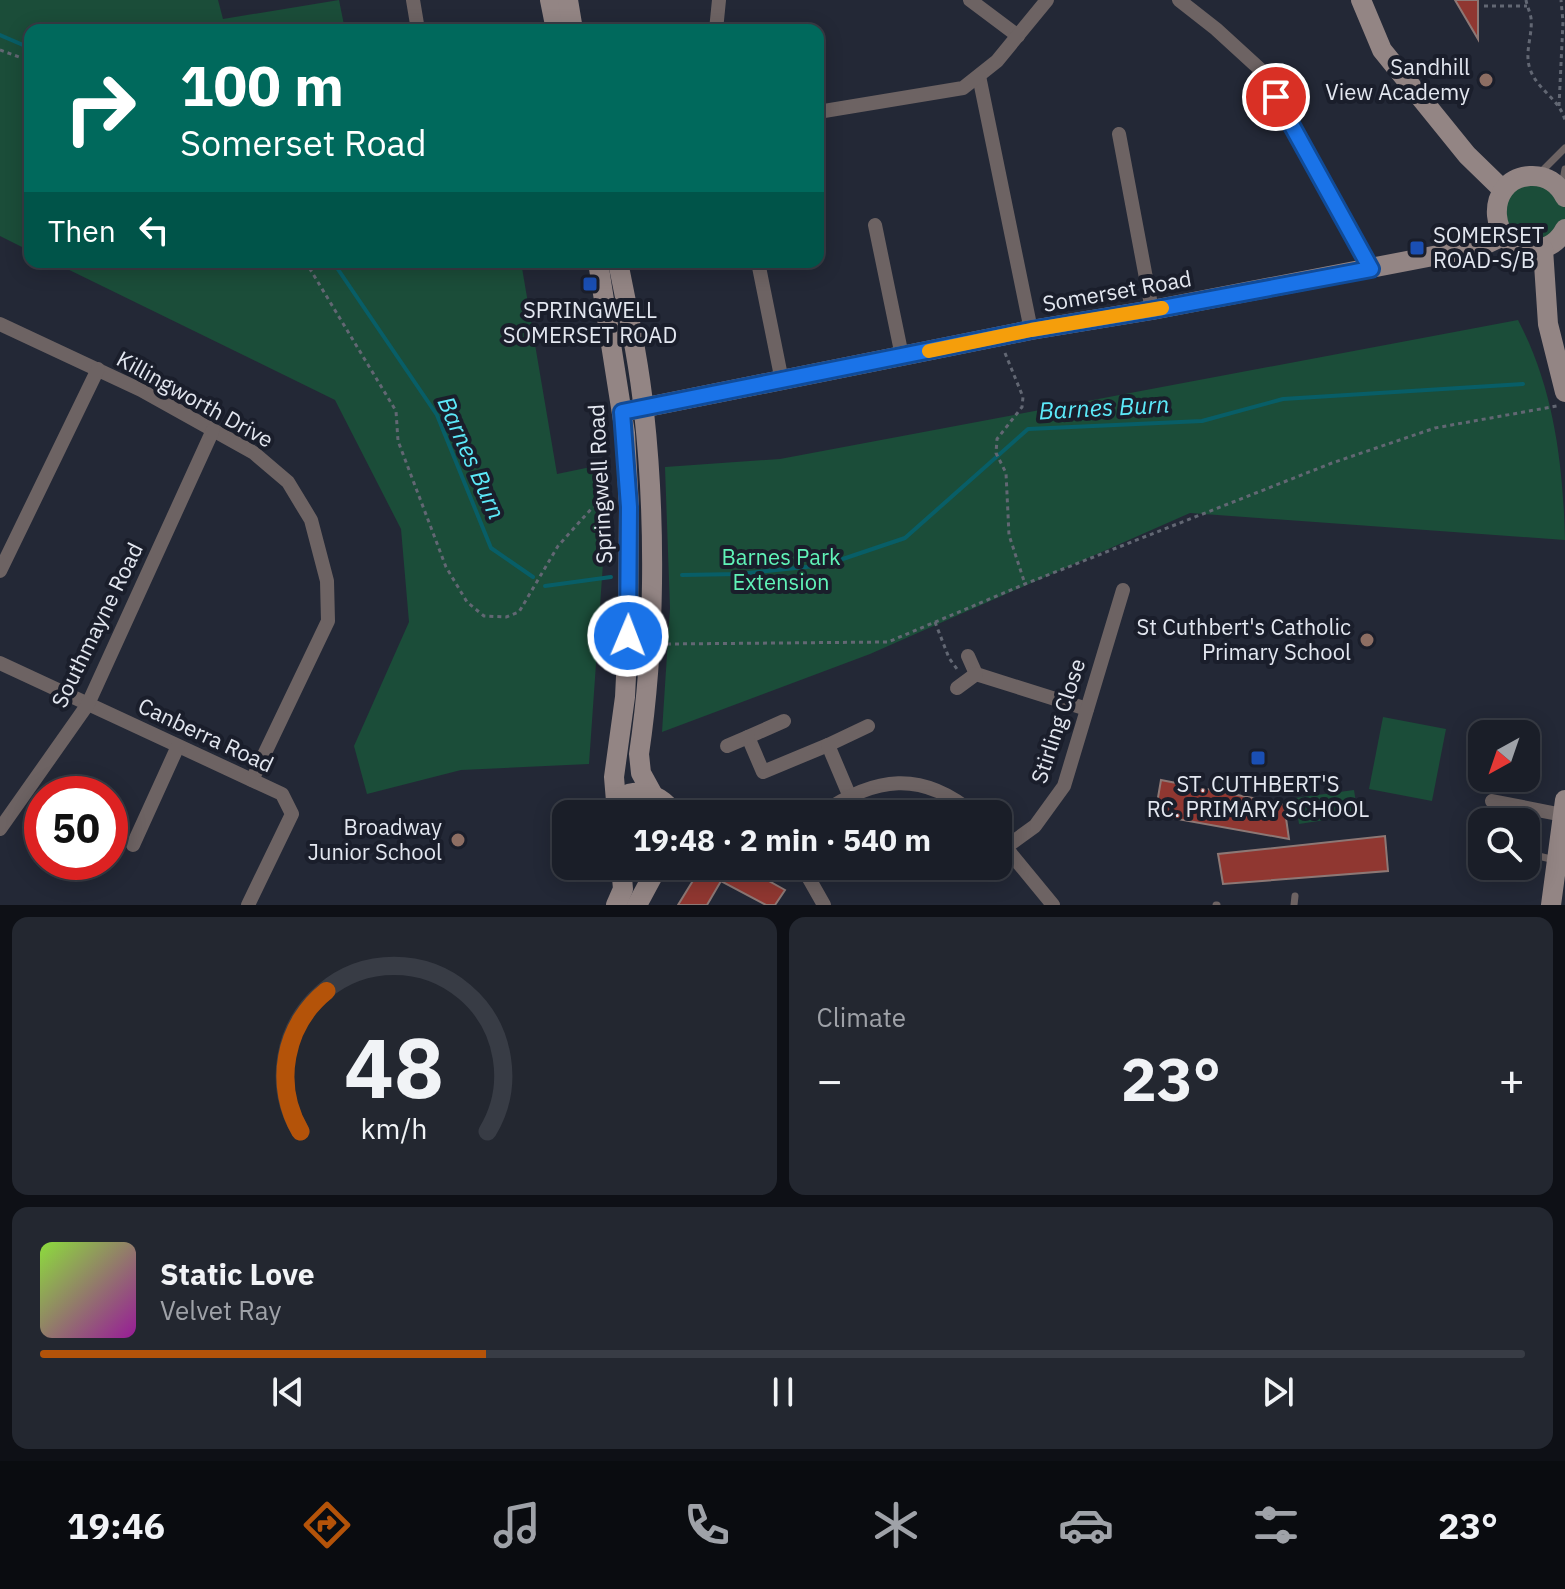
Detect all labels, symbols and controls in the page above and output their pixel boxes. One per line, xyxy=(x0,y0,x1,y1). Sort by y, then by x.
text: 100 m xyxy=(180,49,344,121)
place label: Sandhill View Academy xyxy=(1325,52,1470,106)
icon: right xyxy=(48,56,152,160)
pin xyxy=(1242,63,1310,131)
marker: Sandhill View Academy xyxy=(1477,71,1495,89)
icon: arrive xyxy=(1254,75,1298,119)
text: Somerset Road xyxy=(180,119,427,166)
icon: left xyxy=(132,208,176,252)
text: Then xyxy=(48,211,116,250)
place label: SOMERSET ROAD-S/B xyxy=(1433,220,1545,274)
marker: SOMERSET ROAD-S/B xyxy=(1408,239,1426,257)
street label: Somerset Road xyxy=(1040,263,1194,318)
marker: SPRINGWELL SOMERSET ROAD xyxy=(581,275,599,293)
place label: SPRINGWELL SOMERSET ROAD xyxy=(503,295,677,349)
street label: Killingworth Drive xyxy=(112,344,279,454)
water label: Barnes Burn xyxy=(1038,388,1170,426)
water label: Barnes Burn xyxy=(431,391,513,524)
street label: Springwell Road xyxy=(581,403,618,565)
street label: Southmayne Road xyxy=(44,538,149,712)
park label: Barnes Park Extension xyxy=(721,542,841,596)
position arrow xyxy=(586,594,670,678)
place label: St Cuthbert's Catholic Primary School xyxy=(1136,612,1351,666)
marker: St Cuthbert's Catholic Primary School xyxy=(1358,631,1376,649)
street label: Stirling Close xyxy=(1024,655,1091,787)
street label: Canberra Road xyxy=(134,690,279,779)
north arrow xyxy=(1468,720,1540,792)
map controls xyxy=(1468,720,1540,880)
marker: ST. CUTHBERT'S RC. PRIMARY SCHOOL xyxy=(1249,749,1267,767)
place label: ST. CUTHBERT'S RC. PRIMARY SCHOOL xyxy=(1147,769,1369,823)
speed limit sign: 50 xyxy=(24,776,128,880)
button: search xyxy=(1468,808,1540,880)
place label: Broadway Junior School xyxy=(308,812,442,866)
text: 19:48 · 2 min · 540 m xyxy=(633,820,931,859)
marker: Broadway Junior School xyxy=(449,831,467,849)
text: Climate xyxy=(817,1000,906,1034)
text: 48 xyxy=(344,1013,444,1121)
text: 23° xyxy=(1121,1039,1221,1118)
text: − xyxy=(817,1051,843,1108)
text: + xyxy=(1499,1051,1525,1108)
text: km/h xyxy=(361,1110,428,1147)
text: Static Love xyxy=(160,1254,315,1293)
text: Velvet Ray xyxy=(160,1293,281,1327)
icon: previous xyxy=(266,1370,310,1414)
icon: pause xyxy=(761,1370,805,1414)
icon: next xyxy=(1256,1370,1300,1414)
icon: directions xyxy=(299,1497,355,1553)
icon: music xyxy=(489,1497,545,1553)
icon: phone xyxy=(679,1497,735,1553)
icon: climate xyxy=(868,1497,924,1553)
icon: car xyxy=(1058,1497,1114,1553)
icon: filters xyxy=(1248,1497,1304,1553)
text: 19:46 xyxy=(67,1502,165,1549)
text: 23° xyxy=(1438,1502,1498,1549)

